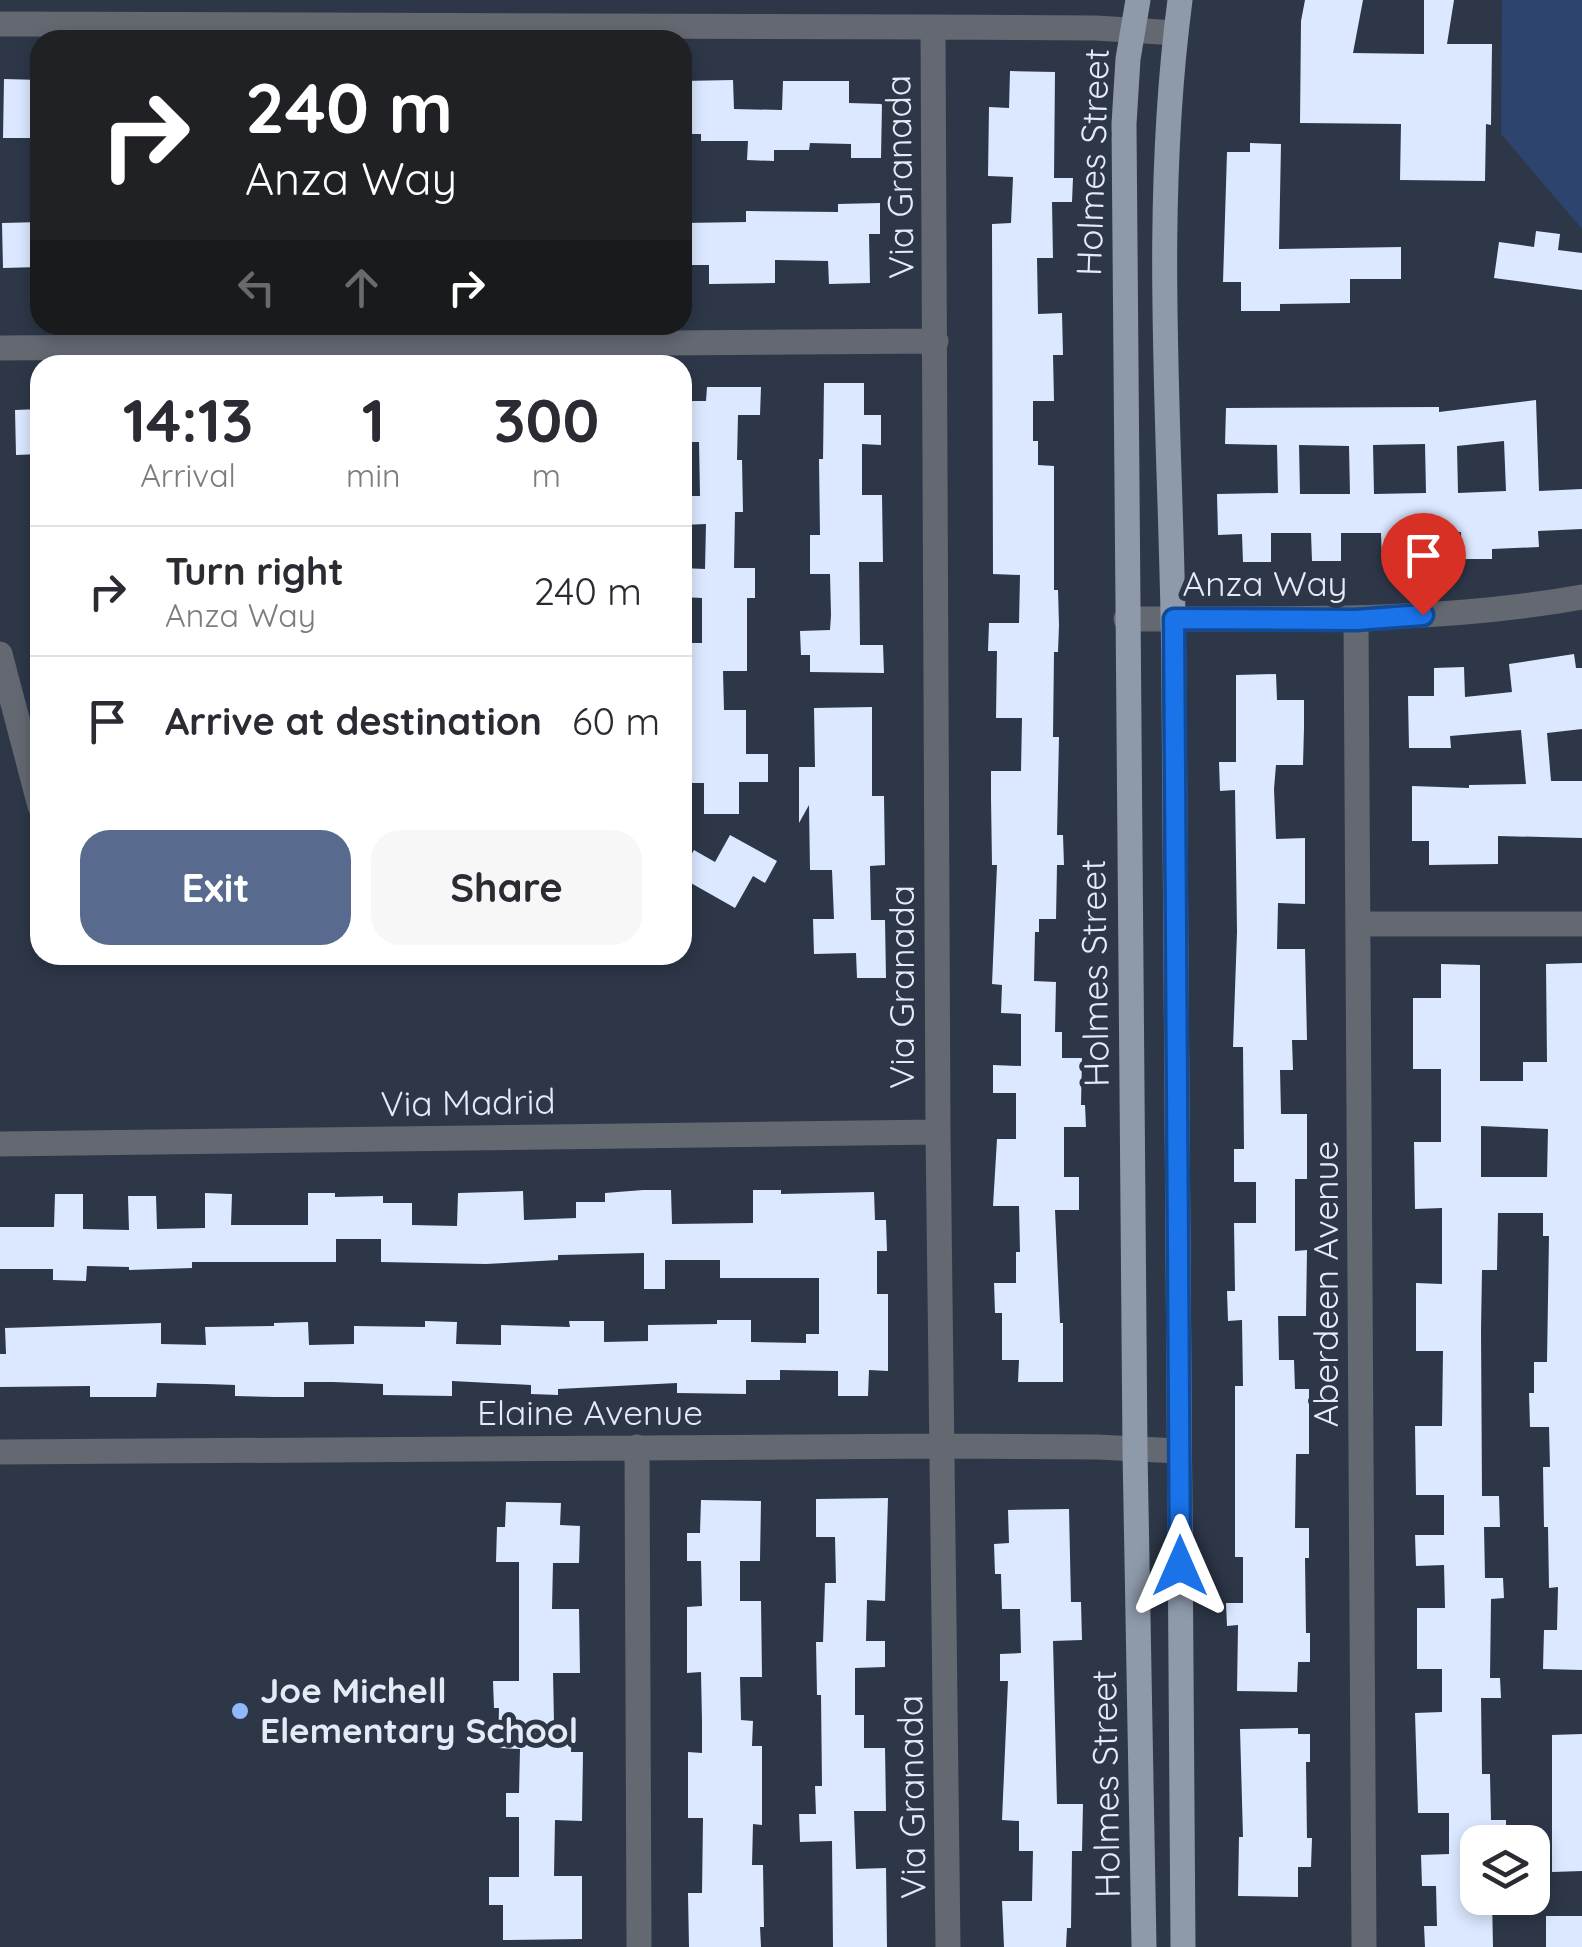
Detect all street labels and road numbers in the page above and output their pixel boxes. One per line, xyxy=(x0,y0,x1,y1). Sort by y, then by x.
street label: Holmes Street xyxy=(1066,47,1118,277)
street label: Via Granada xyxy=(875,75,923,279)
street label: Anza Way xyxy=(1183,561,1348,605)
street label: Holmes Street xyxy=(1070,859,1118,1087)
street label: Via Granada xyxy=(879,885,923,1089)
street label: Via Madrid xyxy=(380,1078,556,1126)
street label: Aberdeen Avenue xyxy=(1303,1141,1347,1427)
street label: Elaine Avenue xyxy=(477,1390,703,1434)
street label: Holmes Street xyxy=(1081,1670,1129,1898)
street label: Via Granada xyxy=(887,1695,935,1899)

